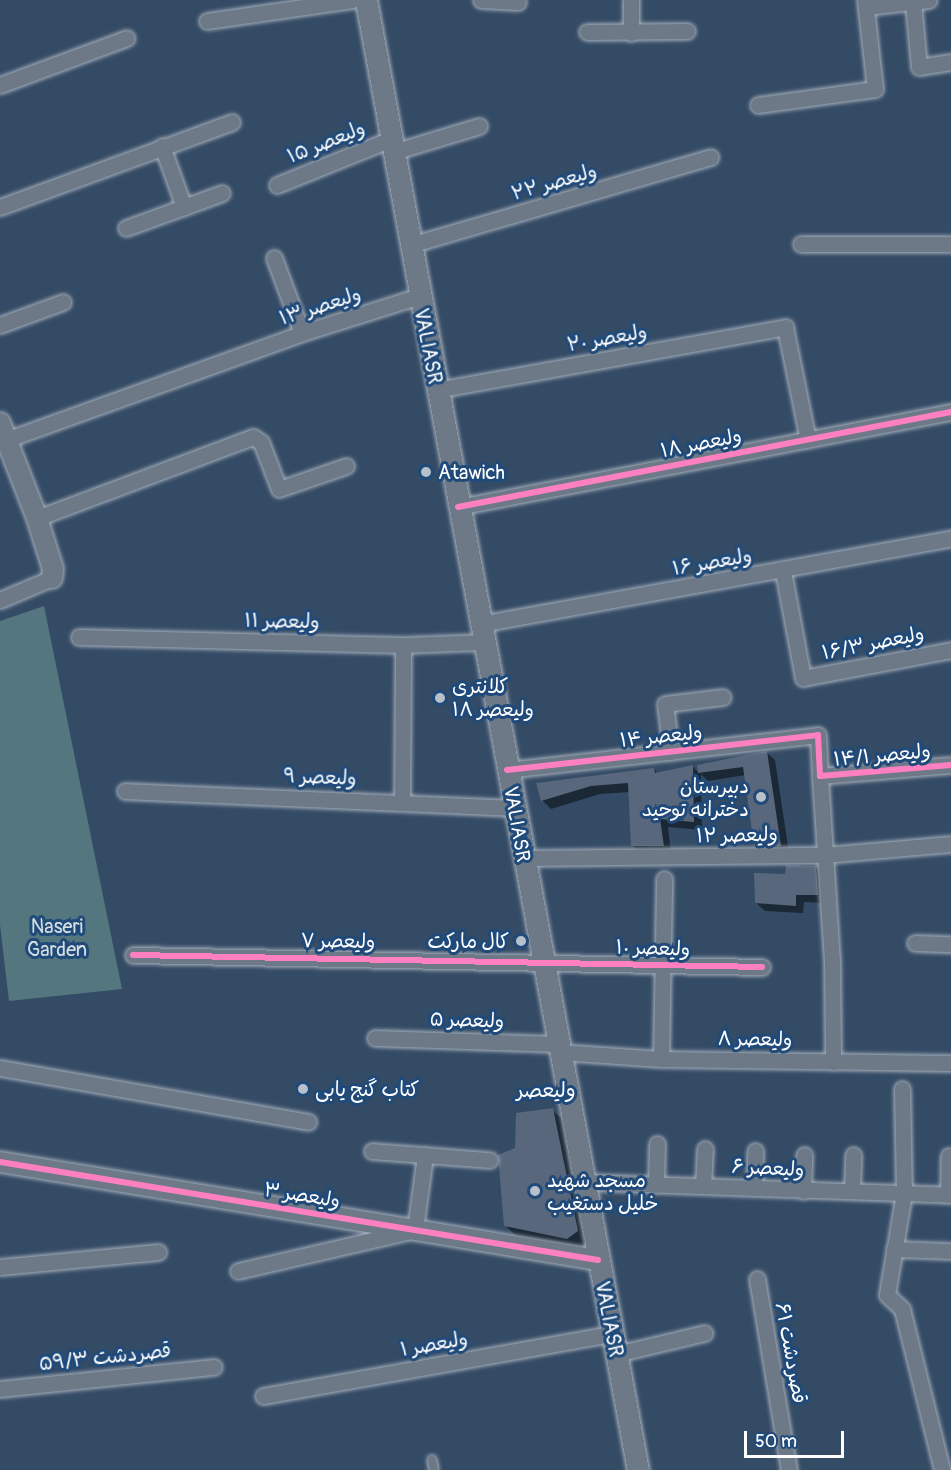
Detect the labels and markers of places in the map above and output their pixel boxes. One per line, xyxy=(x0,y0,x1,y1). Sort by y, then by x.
place label: Atawich xyxy=(438,460,505,484)
marker: Atawich xyxy=(419,465,433,479)
place label: کلانتری ۱۸ ولیعصر xyxy=(452,674,534,721)
marker: کلانتری ۱۸ ولیعصر xyxy=(433,691,447,705)
place label: دبیرستان دخترانه توحید xyxy=(642,774,749,821)
marker: دبیرستان دخترانه توحید xyxy=(754,790,768,804)
place label: کال مارکت xyxy=(428,929,509,953)
marker: کال مارکت xyxy=(514,934,528,948)
place label: کتاب گنج یابی xyxy=(315,1077,419,1101)
marker: کتاب گنج یابی xyxy=(296,1082,310,1096)
place label: مسجد شهید خلیل دستغیب xyxy=(547,1168,659,1215)
marker: مسجد شهید خلیل دستغیب xyxy=(528,1184,542,1198)

